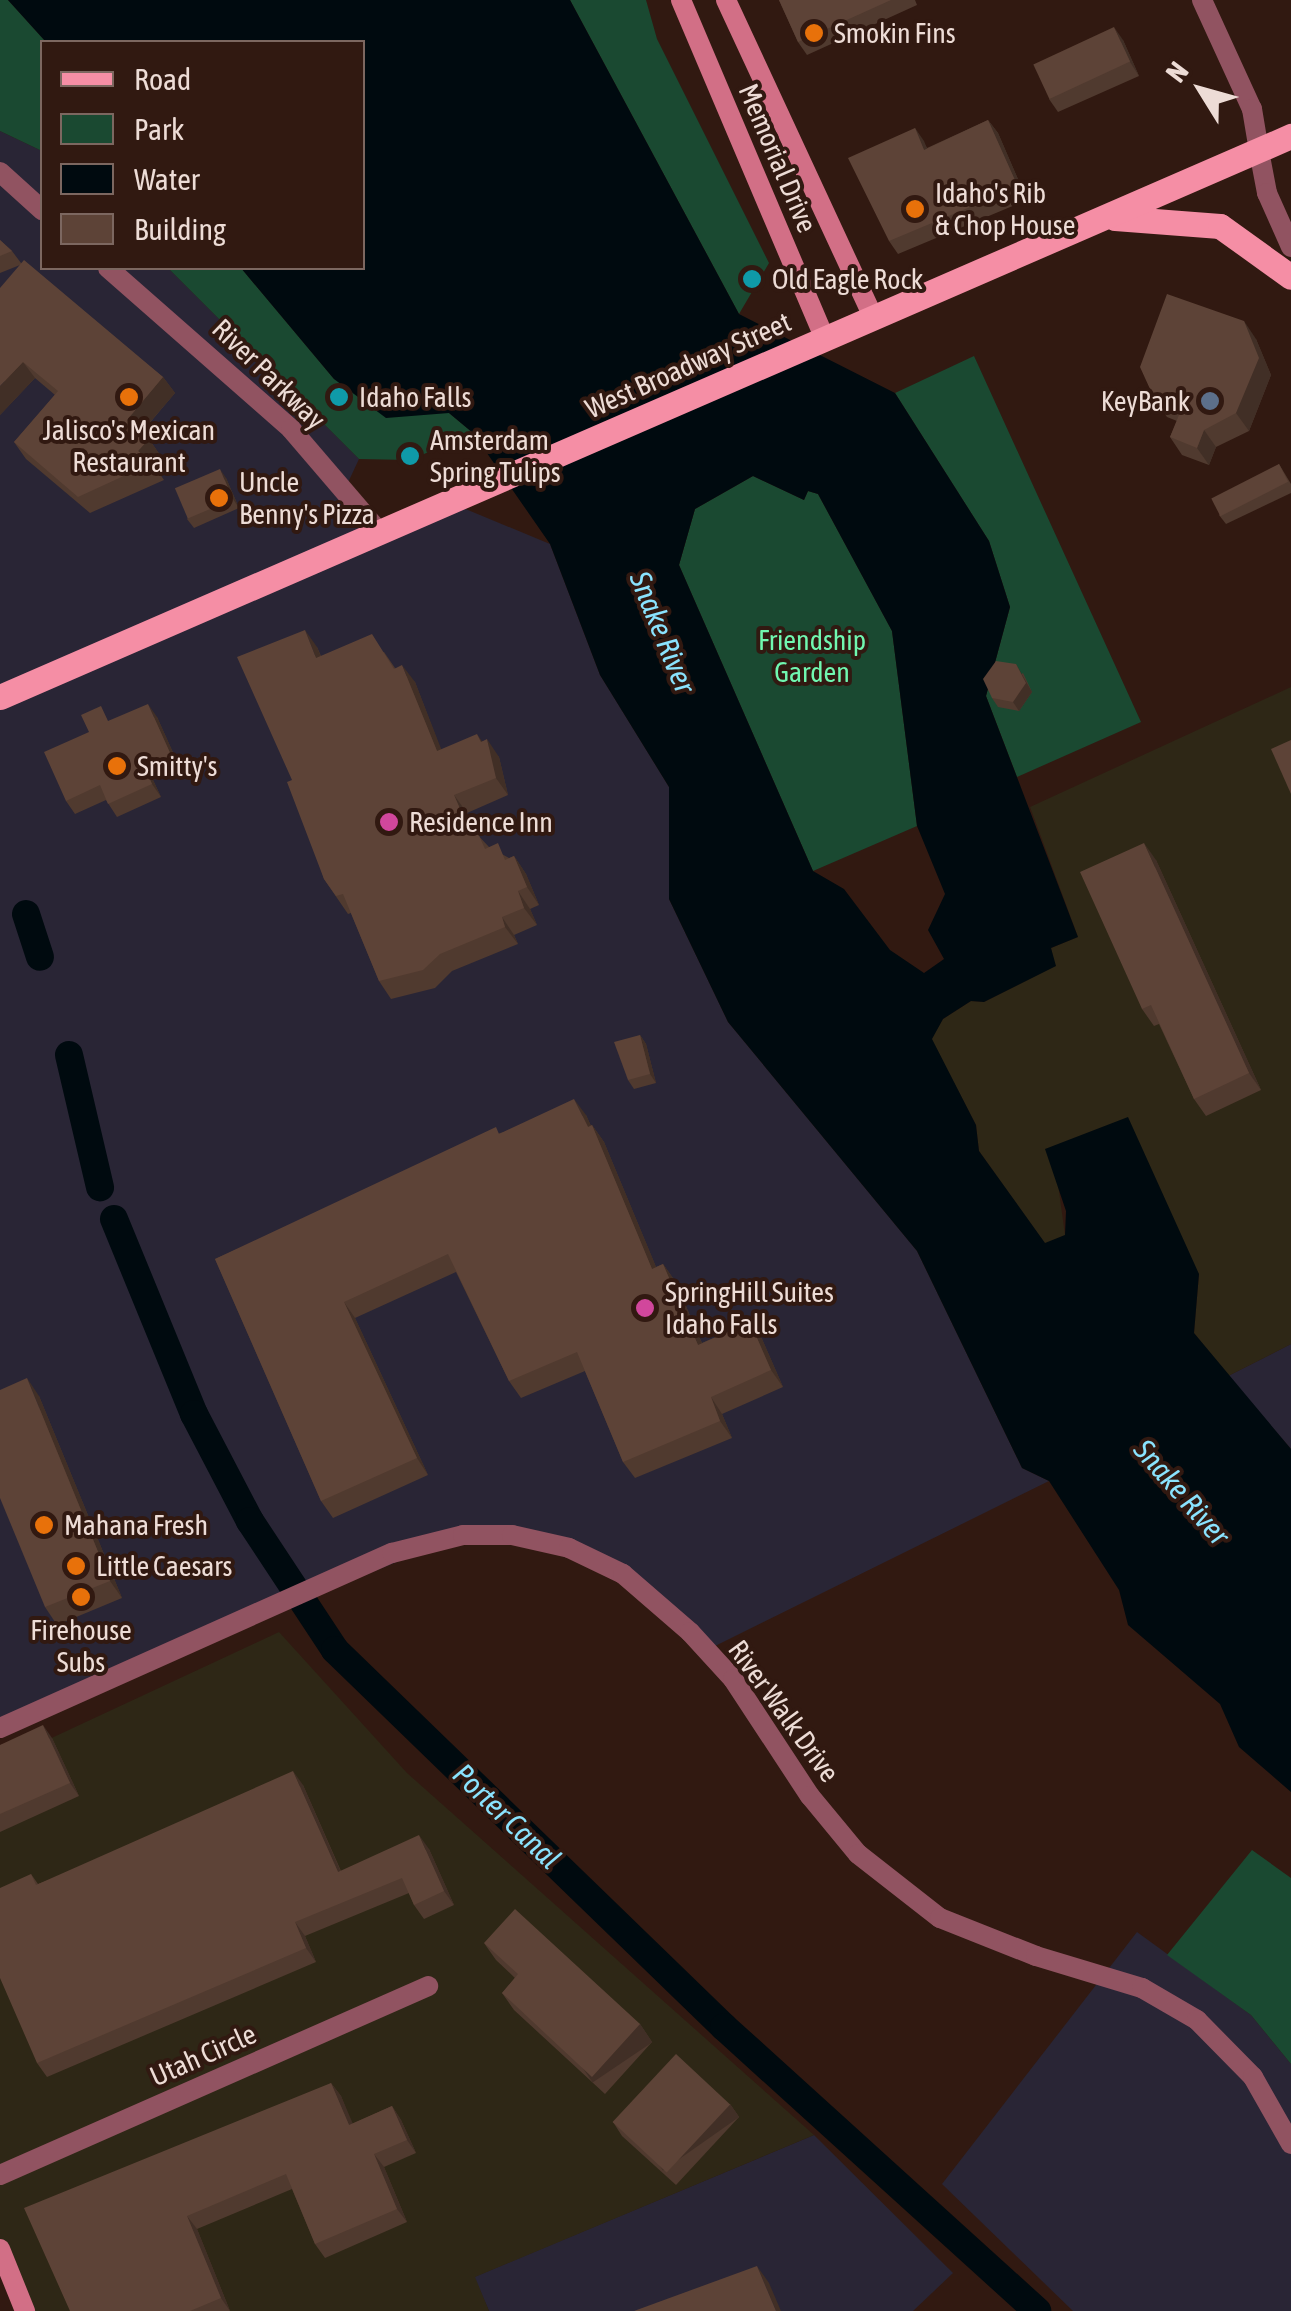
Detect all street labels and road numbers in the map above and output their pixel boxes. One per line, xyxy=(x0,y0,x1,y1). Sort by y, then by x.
street label: Memorial Drive xyxy=(732,79,824,237)
street label: West Broadway Street xyxy=(580,305,796,425)
street label: River Parkway xyxy=(205,312,333,436)
street label: River Walk Drive xyxy=(721,1634,847,1788)
street label: Utah Circle xyxy=(145,2017,261,2093)

